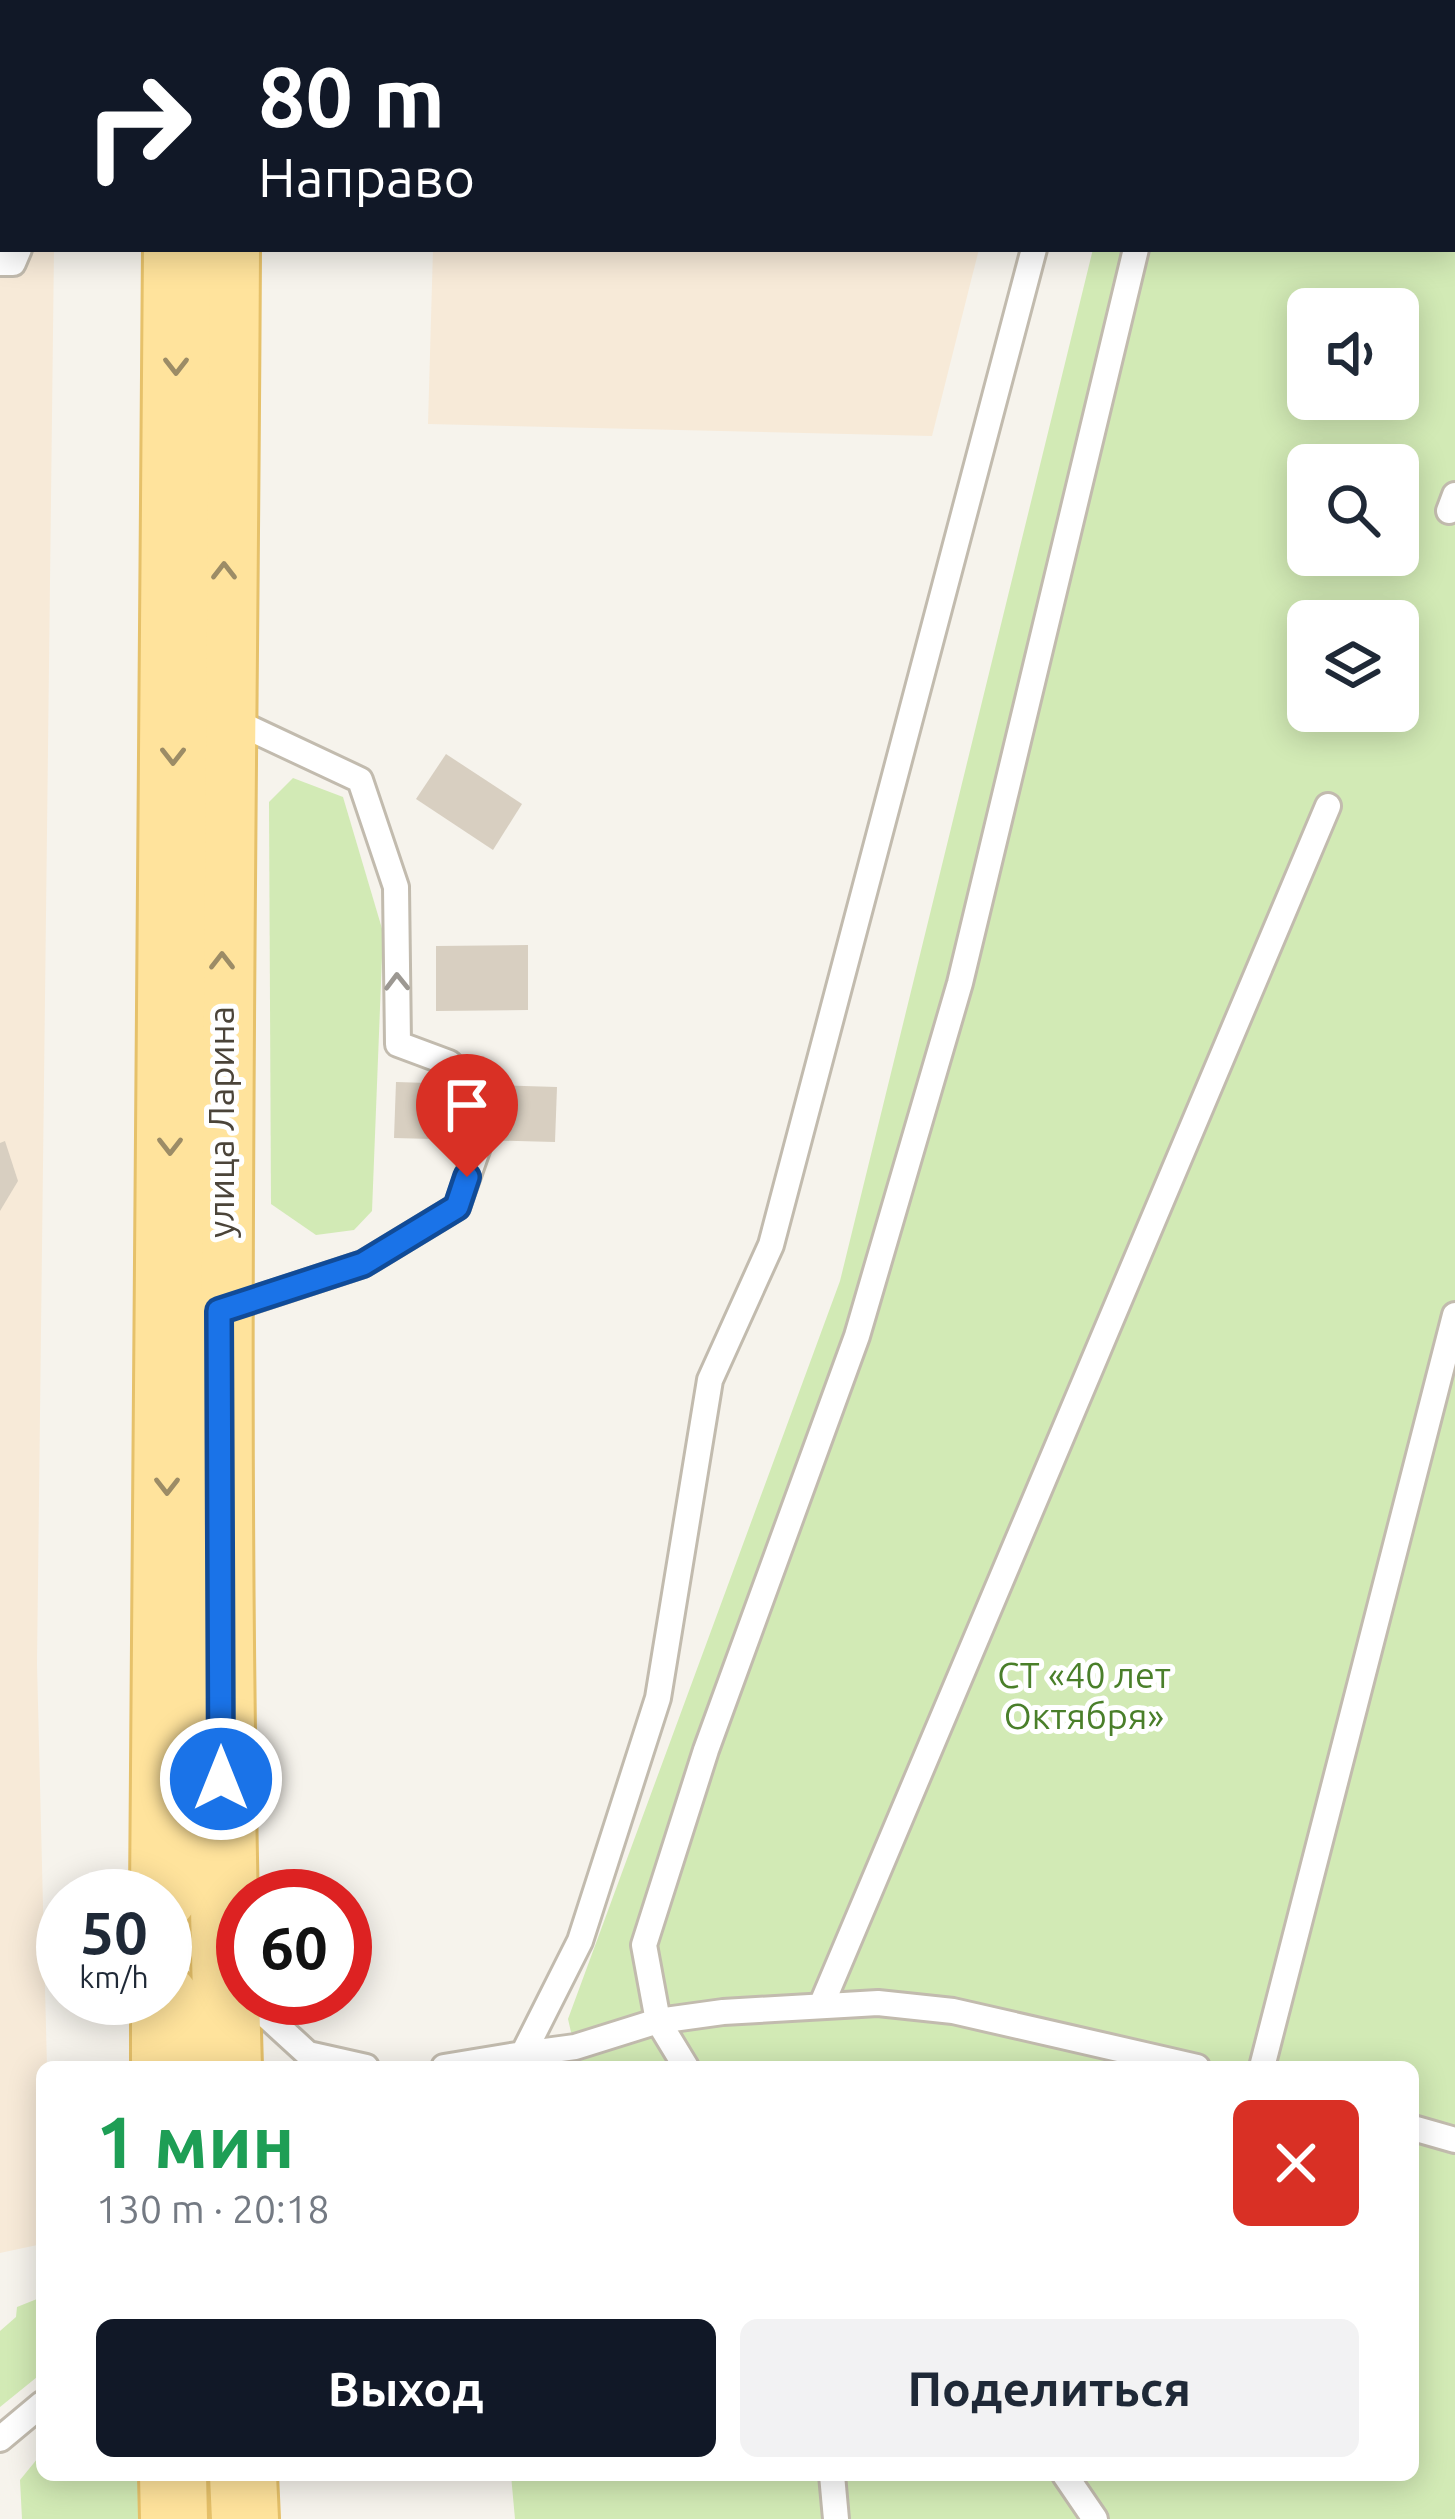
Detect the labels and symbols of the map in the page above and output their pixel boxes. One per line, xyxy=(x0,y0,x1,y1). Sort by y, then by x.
one-way arrow xyxy=(163,358,189,376)
one-way arrow xyxy=(211,561,237,580)
one-way arrow xyxy=(160,748,186,766)
one-way arrow xyxy=(208,951,234,970)
one-way arrow xyxy=(384,972,410,990)
street label: улица Ларина xyxy=(200,1006,241,1238)
pin xyxy=(416,1054,518,1177)
one-way arrow xyxy=(157,1137,183,1156)
one-way arrow xyxy=(154,1478,180,1496)
park label: СТ «40 лет Октября» xyxy=(997,1654,1171,1736)
position arrow xyxy=(158,1716,284,1842)
speed limit sign: 60 xyxy=(216,1869,372,2025)

